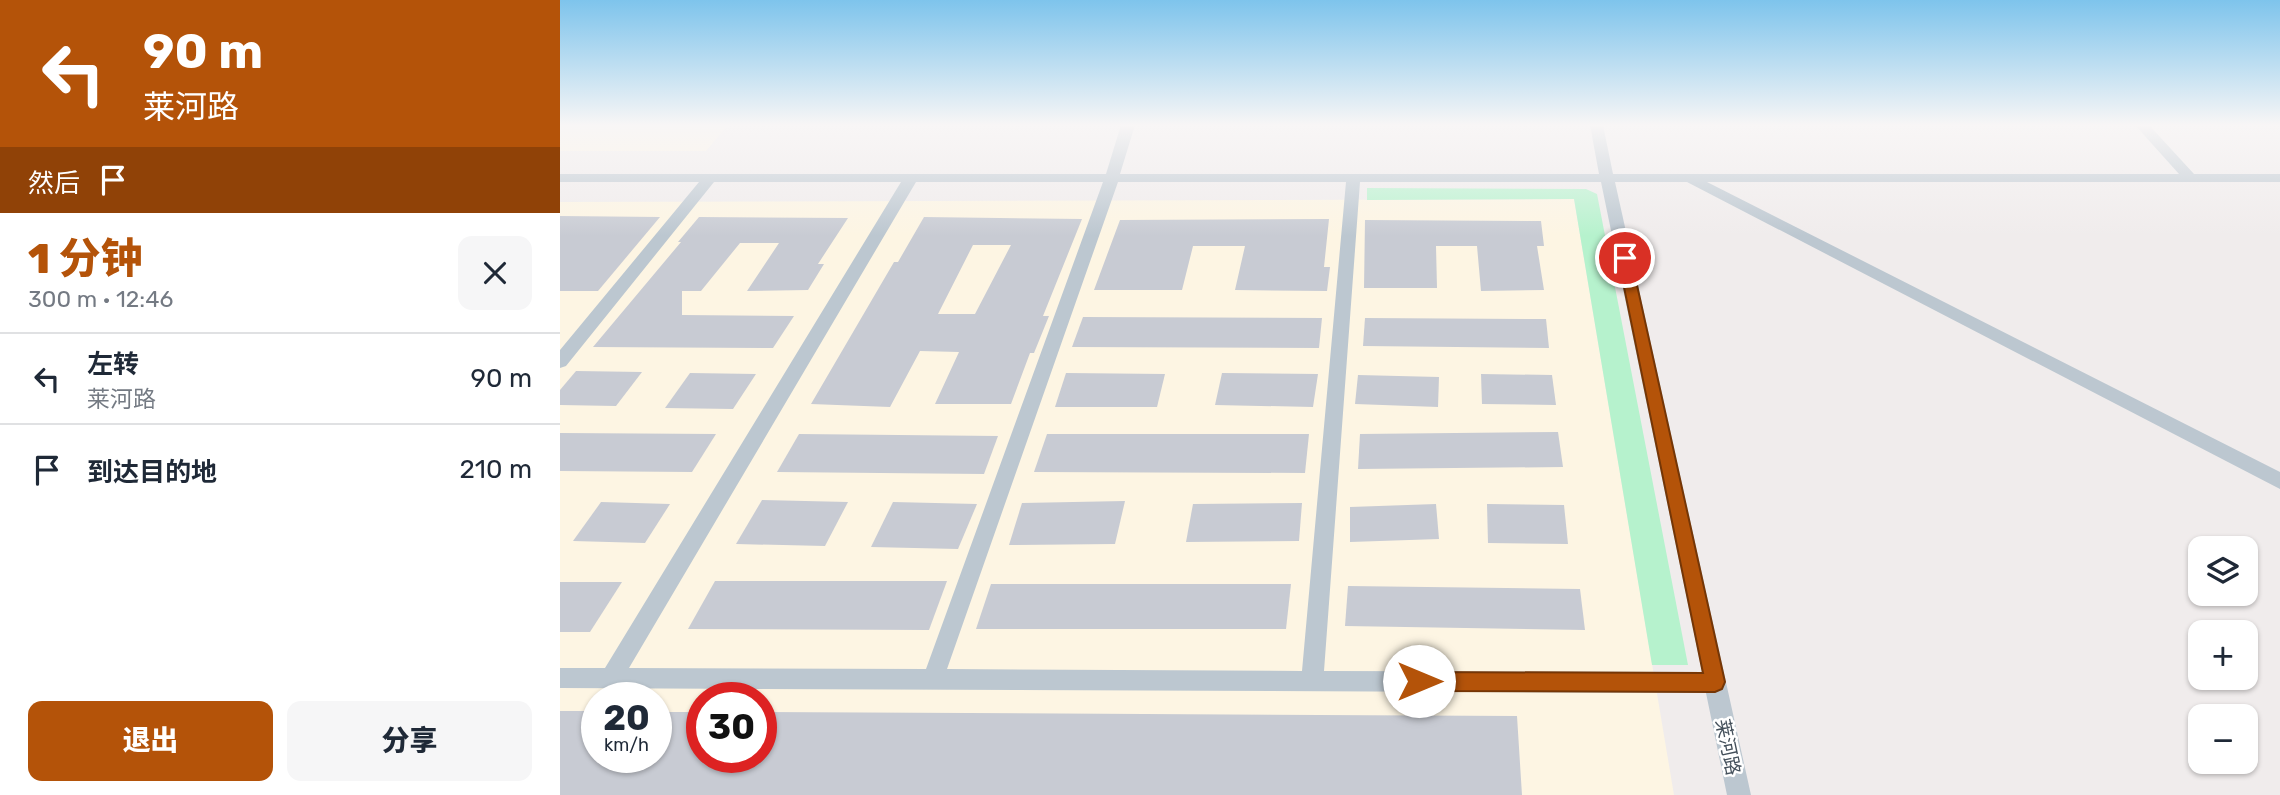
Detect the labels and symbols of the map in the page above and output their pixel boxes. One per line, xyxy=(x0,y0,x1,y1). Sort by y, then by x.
pin xyxy=(1595,228,1655,288)
position arrow xyxy=(1382,644,1456,718)
speed limit sign: 30 xyxy=(686,682,777,773)
street label: 莱河路 xyxy=(1711,717,1745,777)

